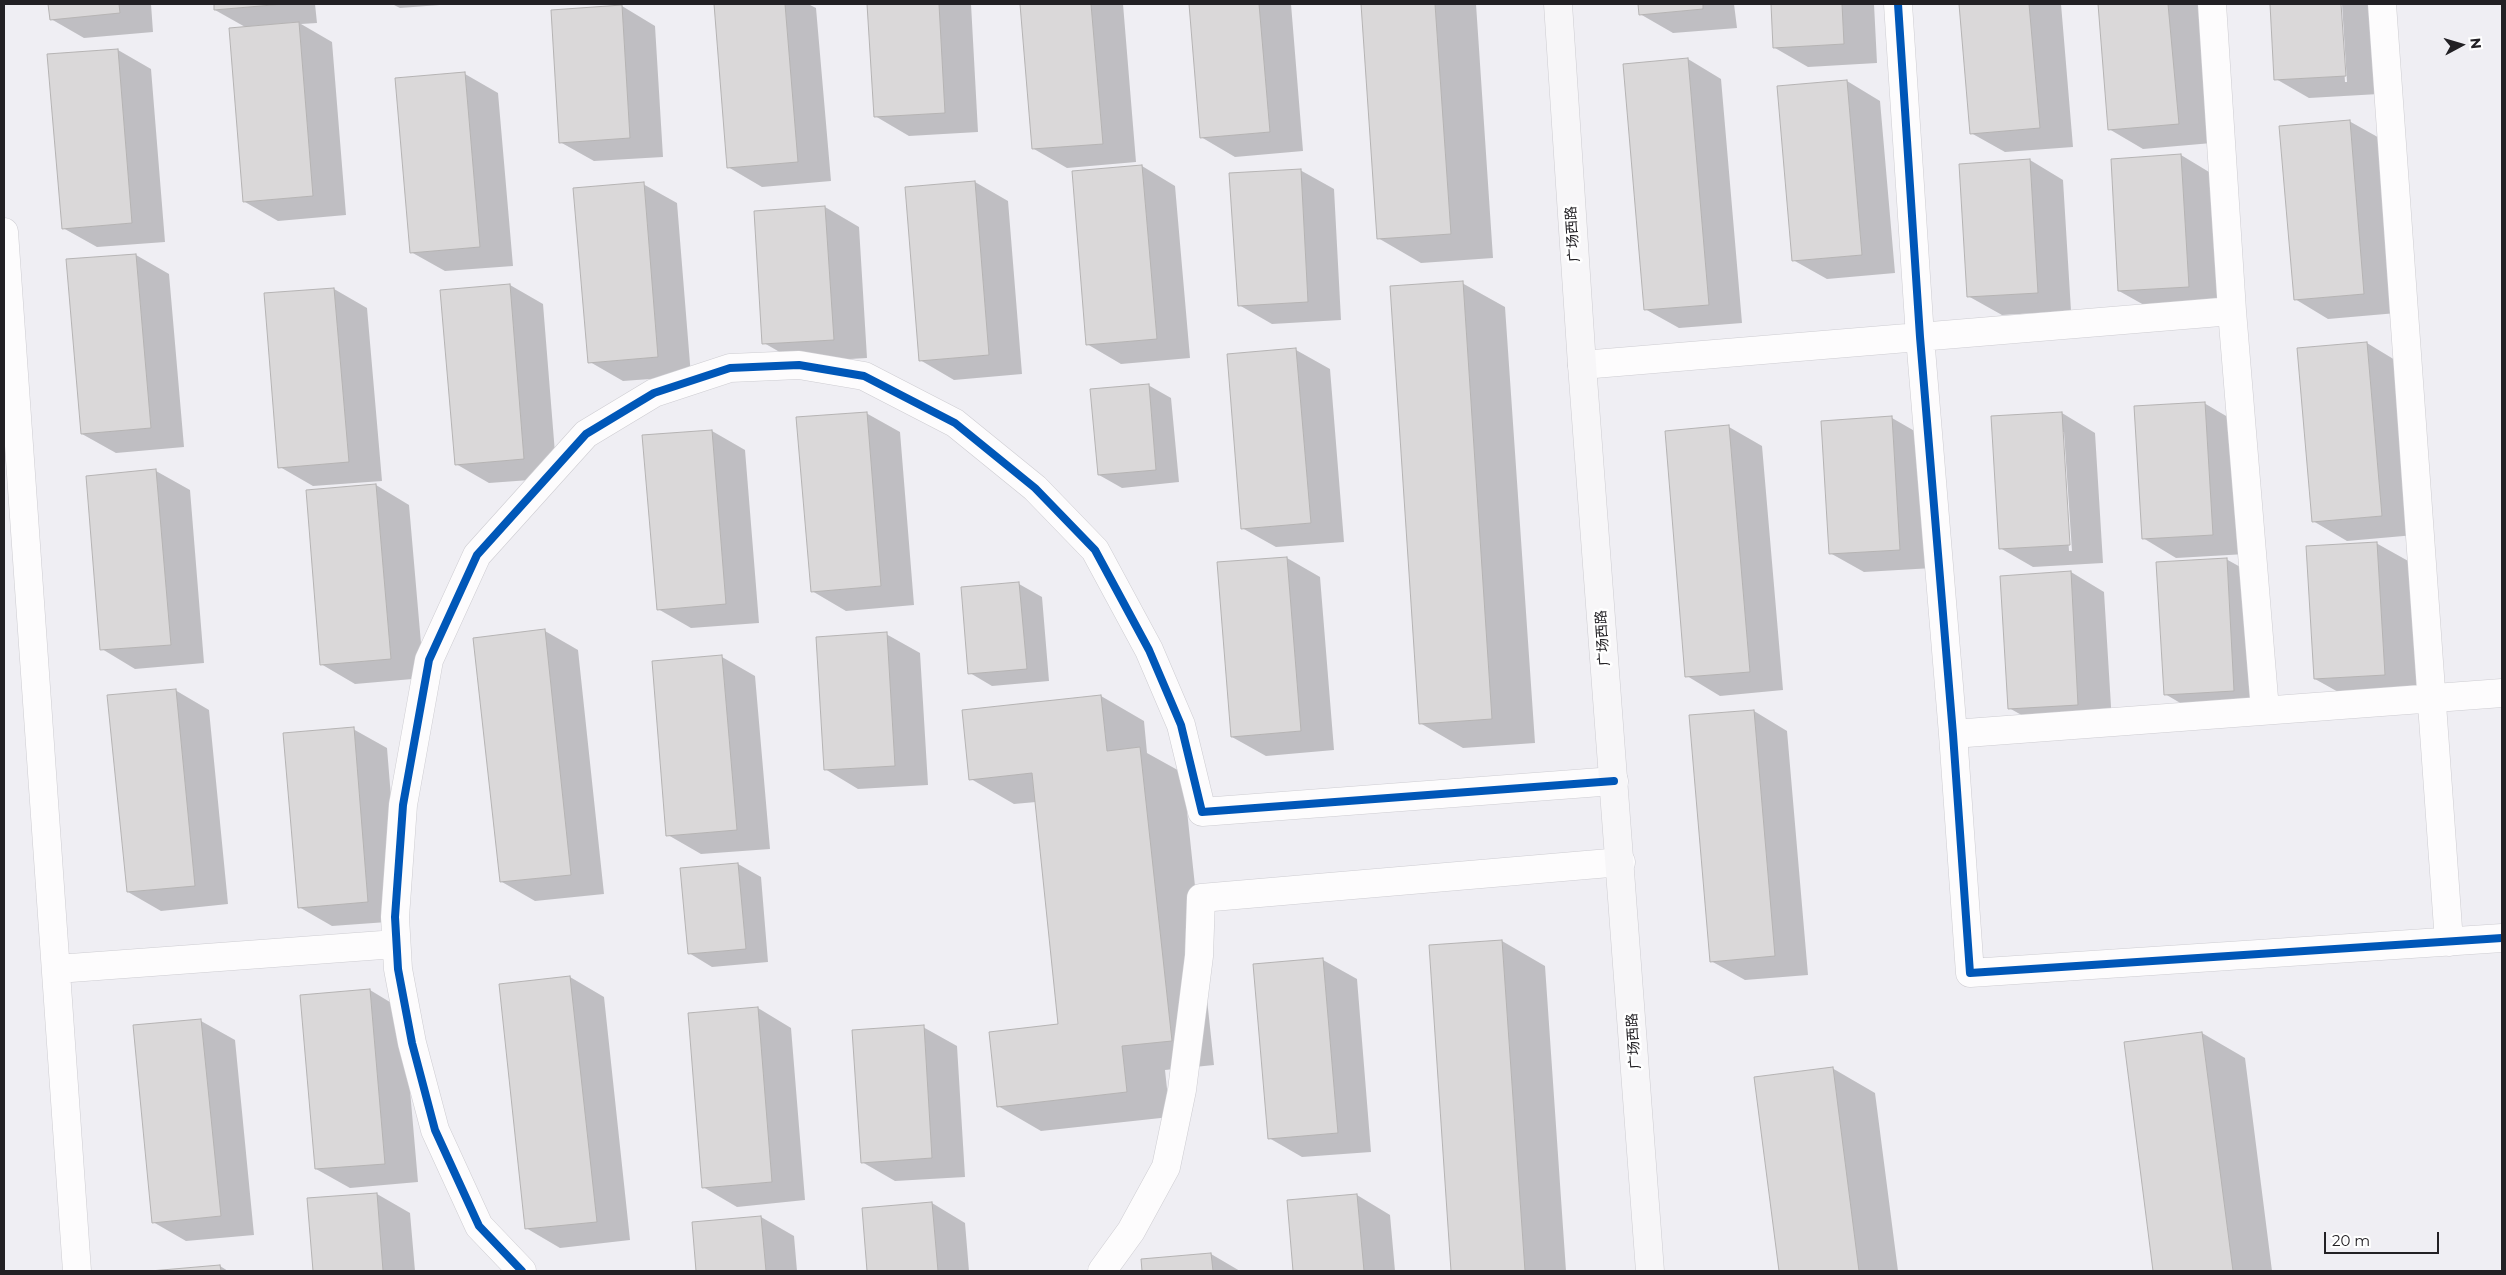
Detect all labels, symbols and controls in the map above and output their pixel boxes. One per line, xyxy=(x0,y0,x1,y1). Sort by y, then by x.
north arrow xyxy=(2436,20,2486,70)
text: N xyxy=(2466,37,2485,50)
street label: 广场西路 xyxy=(1563,205,1583,263)
street label: 广场西路 xyxy=(1593,609,1613,667)
street label: 广场西路 xyxy=(1624,1012,1644,1070)
scale bar xyxy=(2326,1222,2441,1254)
text: 20 m xyxy=(2332,1231,2370,1250)

